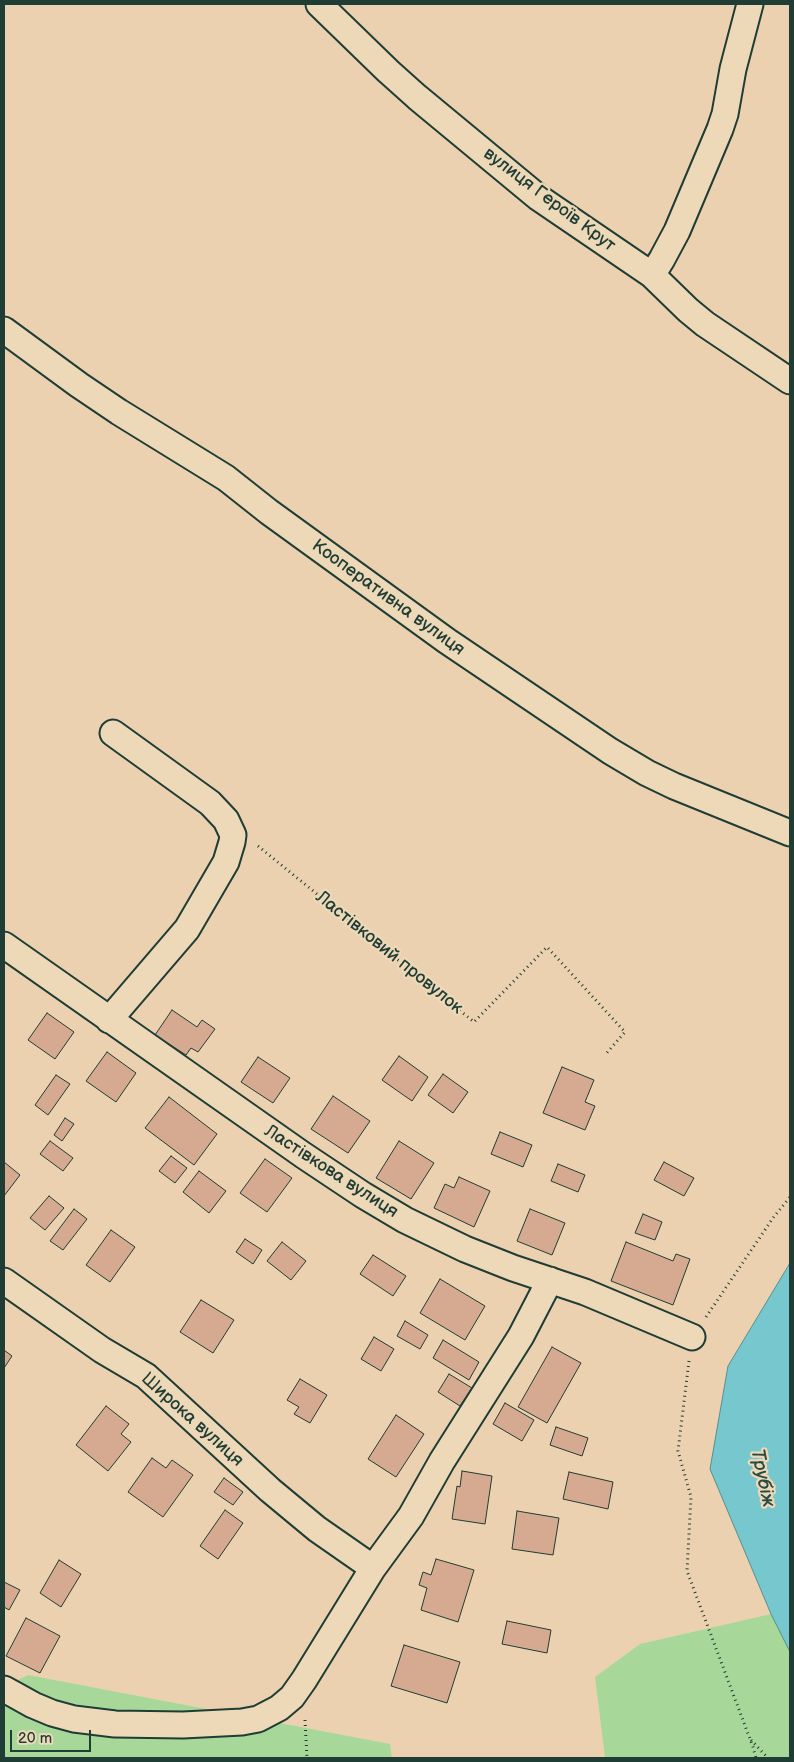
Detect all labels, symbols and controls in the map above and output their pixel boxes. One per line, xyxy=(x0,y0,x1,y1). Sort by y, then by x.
street label: вулиця Героїв Крут xyxy=(479,143,619,257)
street label: Кооперативна вулиця xyxy=(307,535,469,661)
street label: Ластівковий провулок xyxy=(311,887,467,1019)
street label: Ластівкова вулиця xyxy=(260,1121,402,1223)
street label: Широка вулиця xyxy=(136,1368,248,1472)
water label: Трубіж xyxy=(745,1447,779,1509)
scale bar xyxy=(12,1720,94,1752)
text: 20 m xyxy=(18,1729,52,1748)

